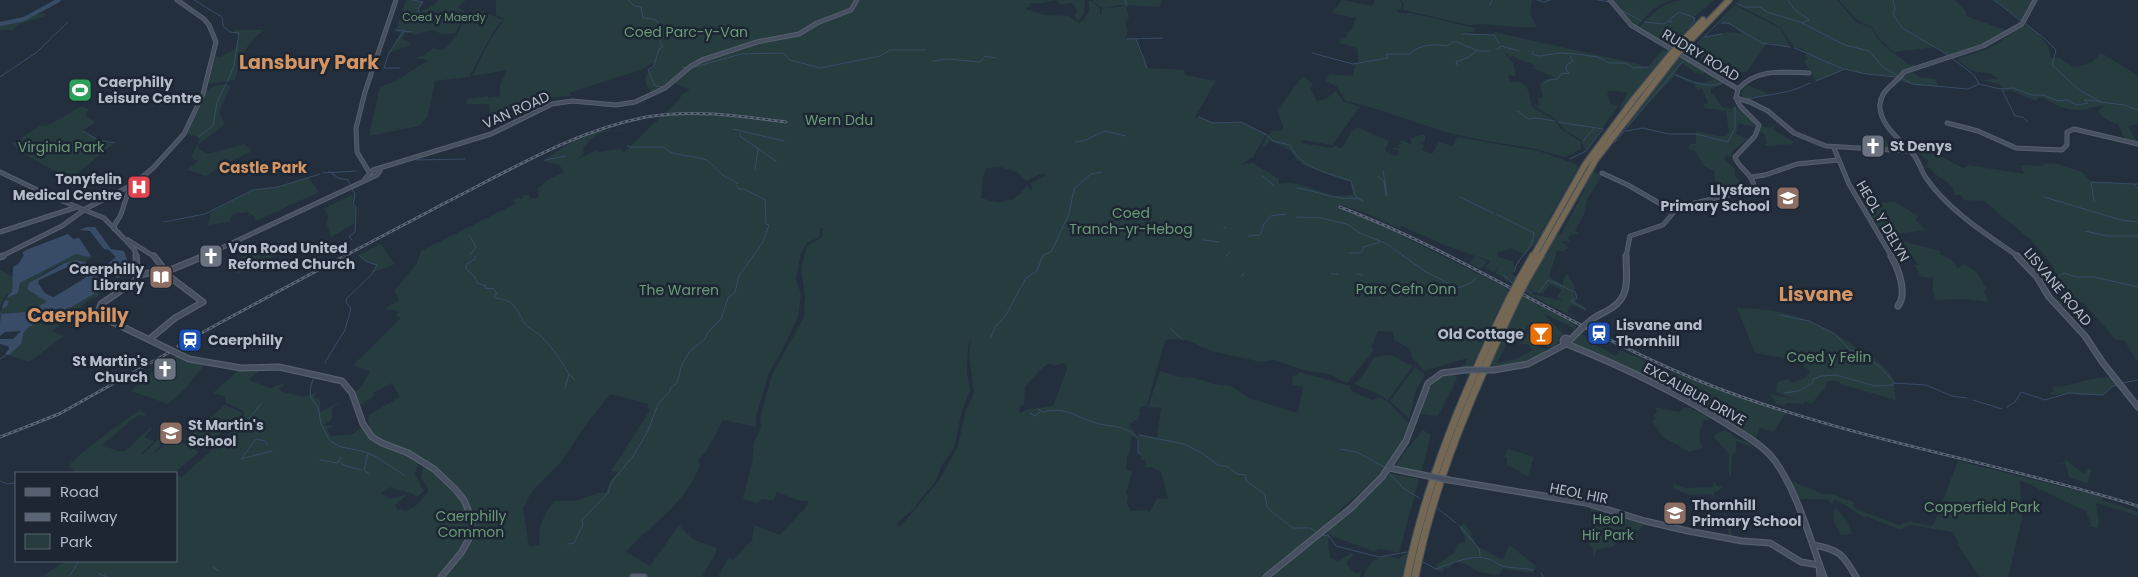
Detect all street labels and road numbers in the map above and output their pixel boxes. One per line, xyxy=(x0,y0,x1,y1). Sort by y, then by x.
street label: RUDRY ROAD xyxy=(1659,24,1744,86)
street label: VAN ROAD xyxy=(479,86,553,134)
street label: HEOL Y DELYN xyxy=(1852,177,1914,265)
street label: LISVANE ROAD xyxy=(2019,244,2097,330)
street label: EXCALIBUR DRIVE xyxy=(1640,358,1750,430)
street label: HEOL HIR xyxy=(1548,478,1610,508)

